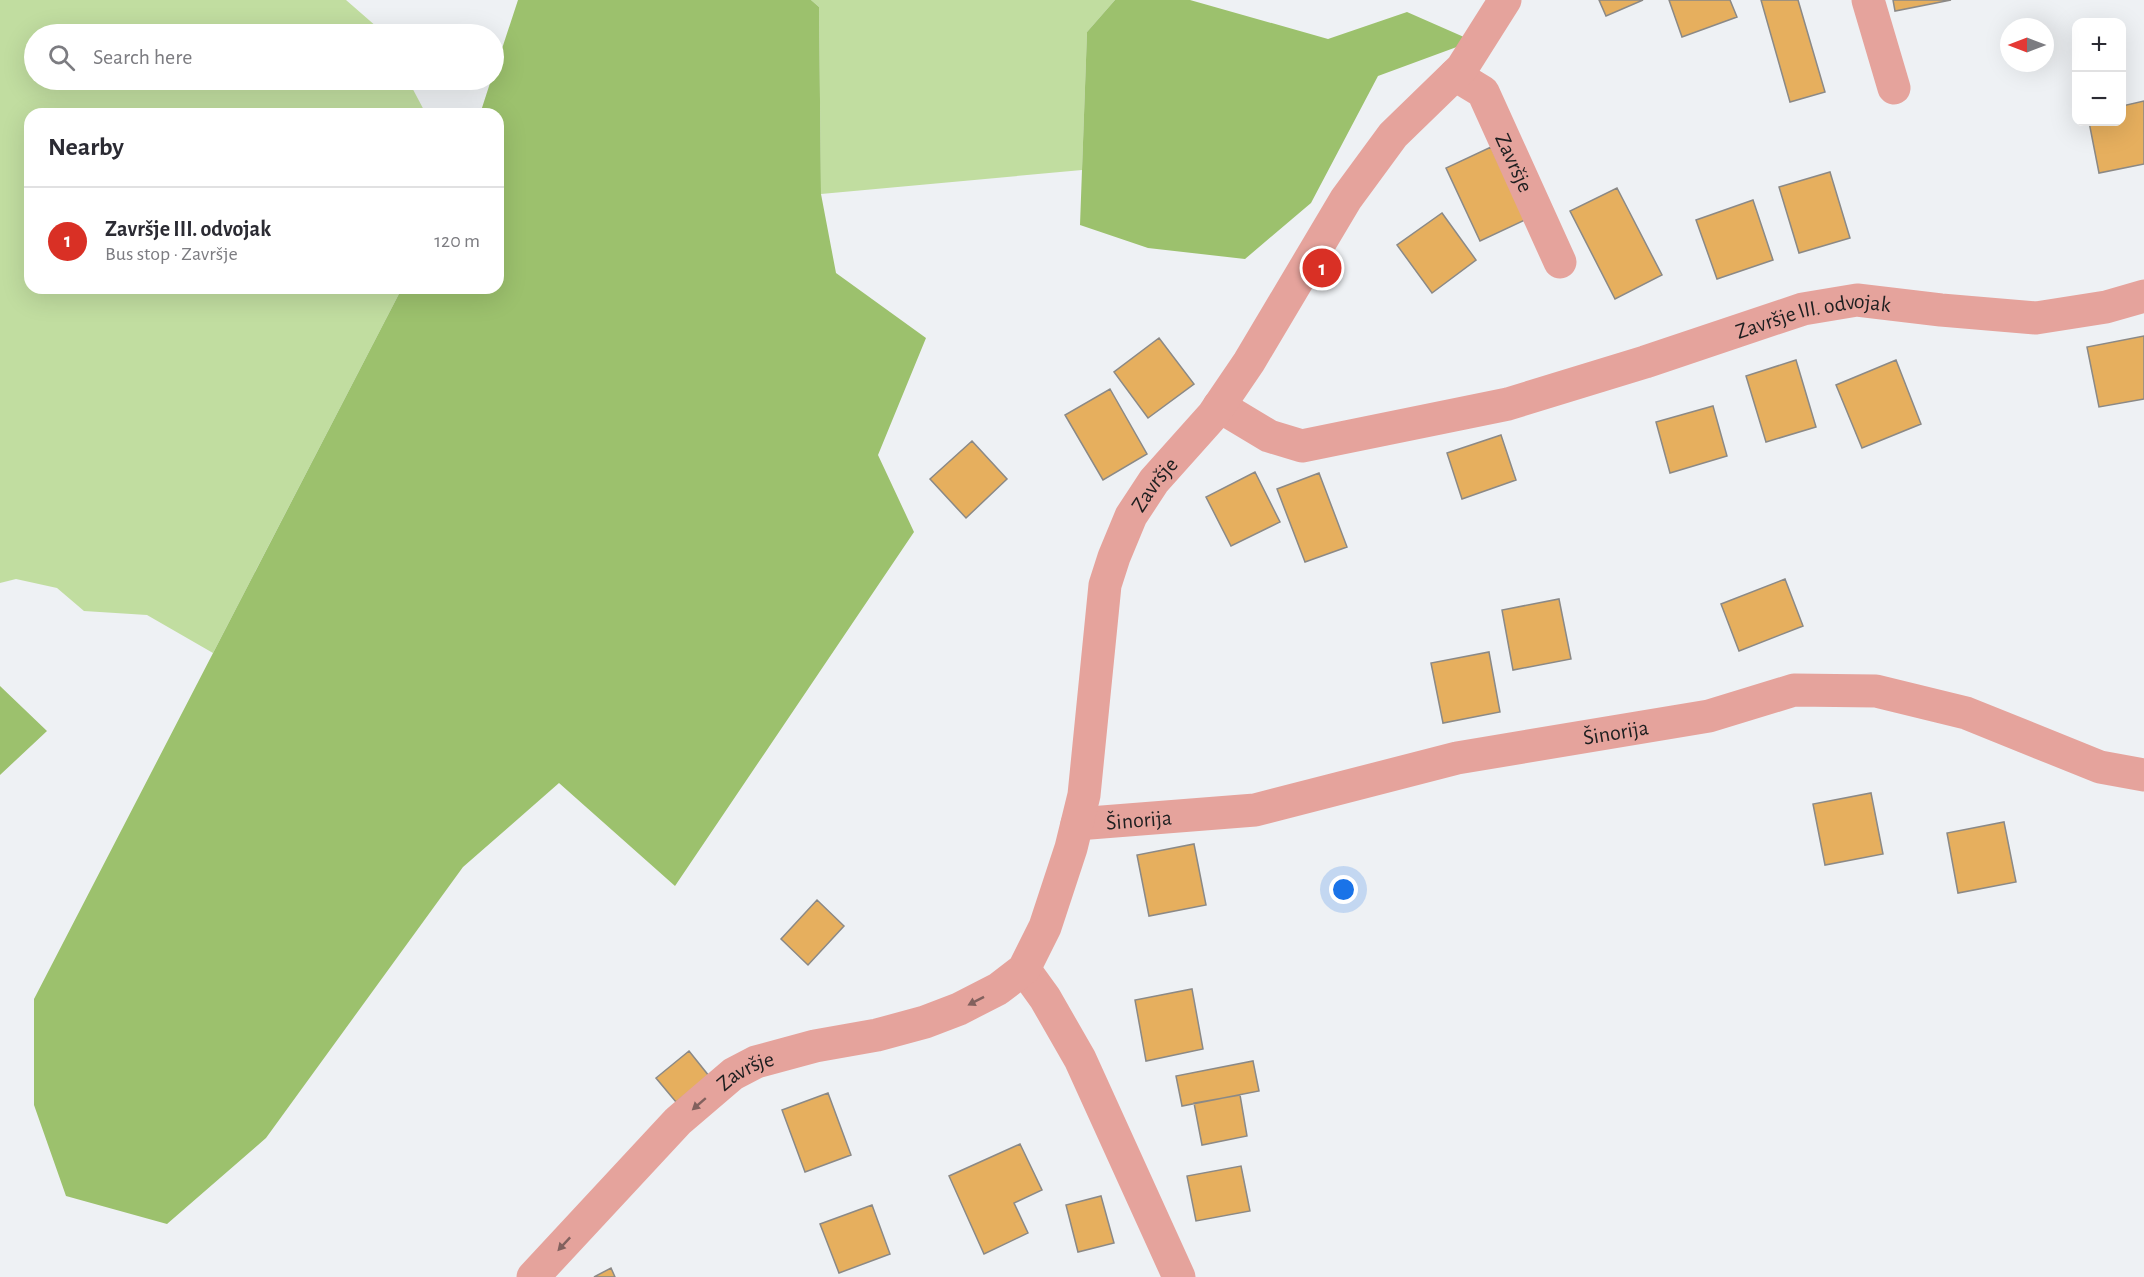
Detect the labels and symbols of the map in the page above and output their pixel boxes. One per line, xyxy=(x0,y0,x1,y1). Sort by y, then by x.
north arrow xyxy=(2000,18,2054,72)
street label: Završje xyxy=(1491,130,1537,196)
pin: 1 xyxy=(1302,246,1342,290)
street label: Završje III. odvojak xyxy=(1733,290,1892,343)
street label: Završje xyxy=(1127,453,1182,516)
street label: Šinorija xyxy=(1581,716,1650,749)
street label: Šinorija xyxy=(1105,807,1173,834)
your location xyxy=(1329,875,1358,904)
one-way arrow xyxy=(967,996,984,1005)
street label: Završje xyxy=(713,1048,776,1095)
one-way arrow xyxy=(692,1097,707,1110)
one-way arrow xyxy=(557,1237,571,1251)

